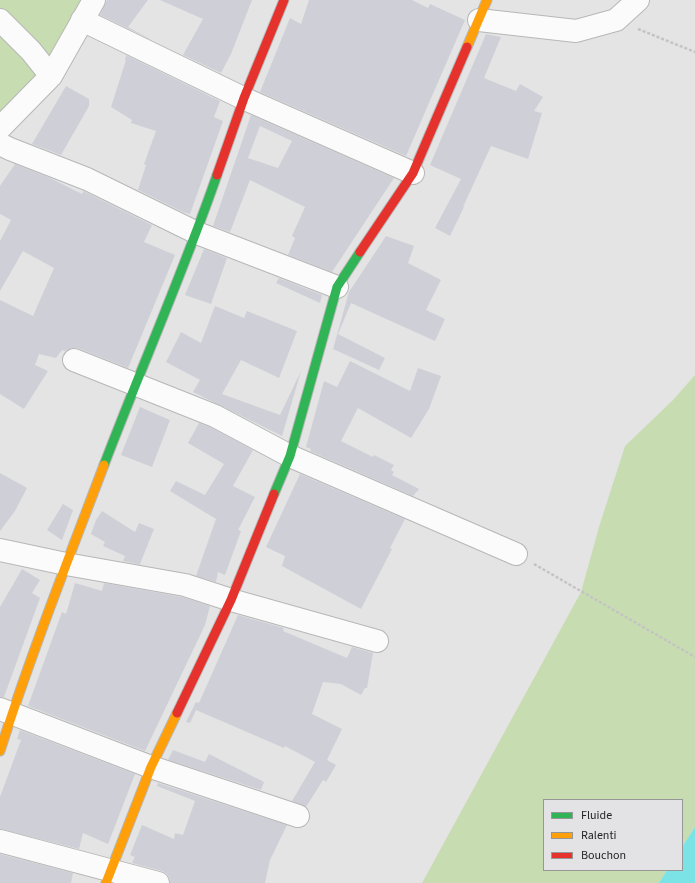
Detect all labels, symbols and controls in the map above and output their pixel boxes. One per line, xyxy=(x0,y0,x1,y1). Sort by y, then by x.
legend xyxy=(543,799,683,871)
text: Fluide xyxy=(581,807,612,824)
text: Ralenti xyxy=(581,827,616,844)
text: Bouchon xyxy=(581,847,626,864)

